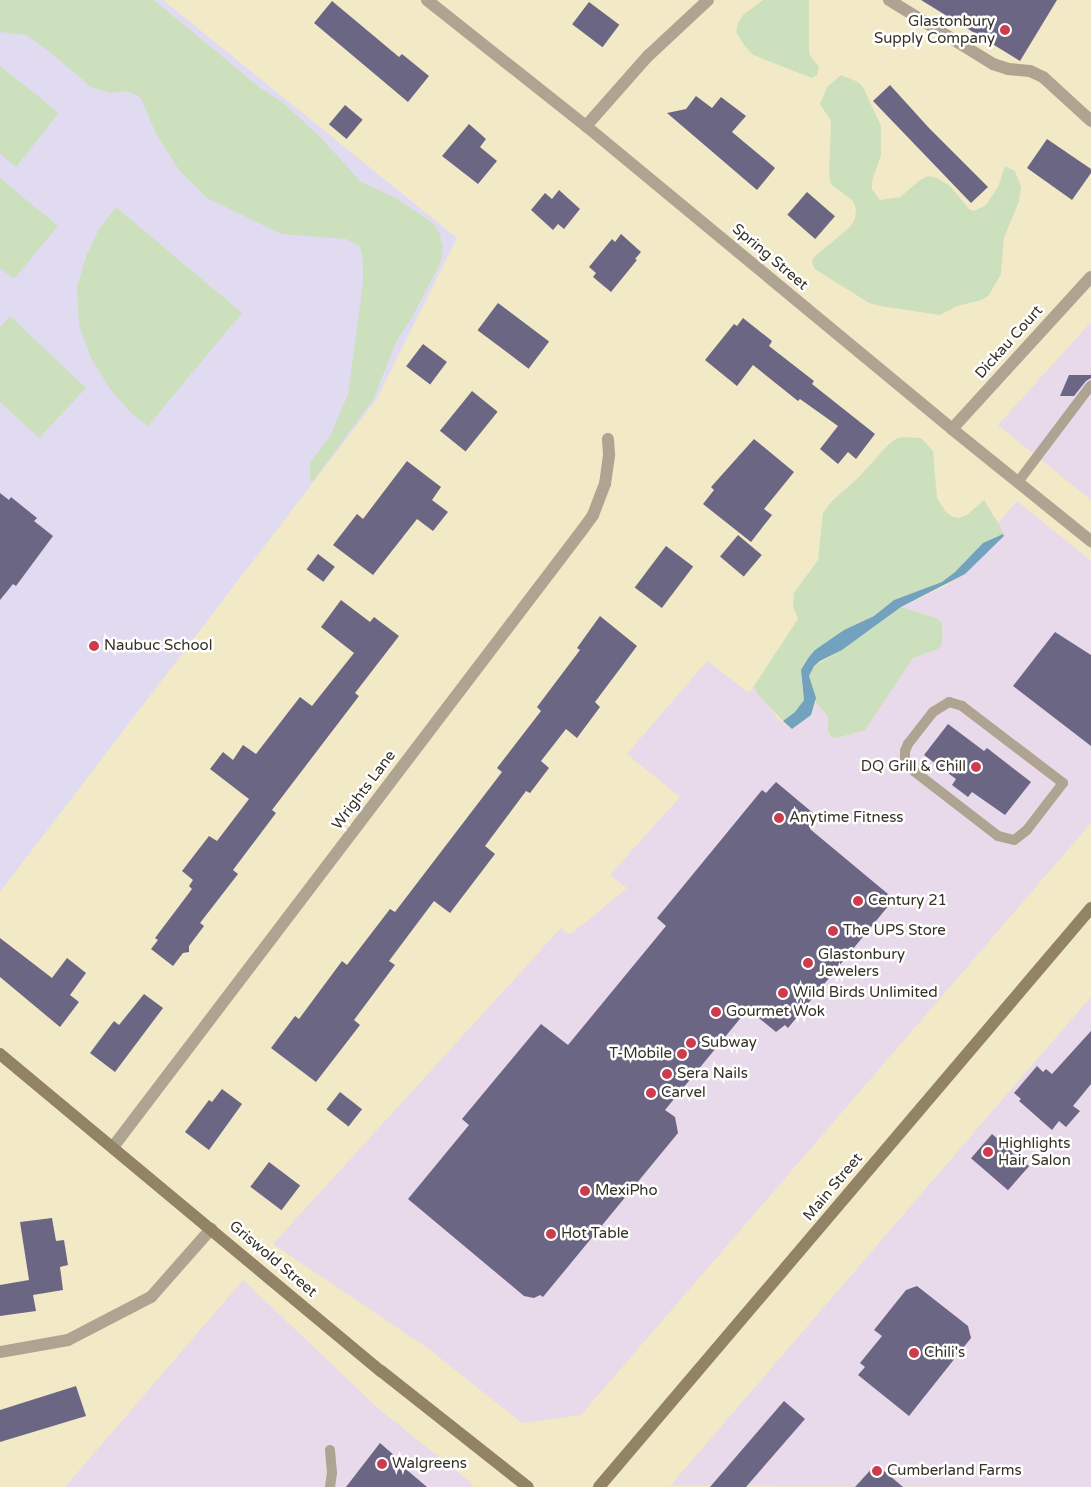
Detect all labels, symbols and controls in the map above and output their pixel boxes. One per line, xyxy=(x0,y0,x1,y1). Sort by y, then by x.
place label: Glastonbury Supply Company xyxy=(874,12,995,47)
marker: Glastonbury Supply Company xyxy=(999,24,1011,36)
street label: Spring Street xyxy=(728,220,812,294)
street label: Dickau Court xyxy=(971,302,1047,382)
place label: Naubuc School xyxy=(104,637,212,655)
marker: Naubuc School xyxy=(88,640,100,652)
street label: Wrights Lane xyxy=(328,747,400,833)
place label: DQ Grill & Chill xyxy=(861,758,966,776)
marker: DQ Grill & Chill xyxy=(970,761,982,773)
place label: Anytime Fitness xyxy=(789,809,904,827)
marker: Anytime Fitness xyxy=(773,812,785,824)
place label: Century 21 xyxy=(868,892,947,910)
marker: Century 21 xyxy=(852,895,864,907)
place label: The UPS Store xyxy=(843,922,946,940)
marker: The UPS Store xyxy=(827,925,839,937)
place label: Glastonbury Jewelers xyxy=(818,945,905,980)
marker: Glastonbury Jewelers xyxy=(802,957,814,969)
place label: Wild Birds Unlimited xyxy=(793,984,938,1002)
marker: Wild Birds Unlimited xyxy=(777,987,789,999)
place label: Gourmet Wok xyxy=(726,1003,825,1021)
marker: Gourmet Wok xyxy=(710,1006,722,1018)
place label: Subway xyxy=(701,1034,757,1052)
marker: Subway xyxy=(685,1037,697,1049)
place label: T-Mobile xyxy=(609,1045,672,1063)
marker: T-Mobile xyxy=(676,1048,688,1060)
place label: Sera Nails xyxy=(677,1065,748,1083)
marker: Sera Nails xyxy=(661,1068,673,1080)
place label: Carvel xyxy=(661,1084,706,1102)
marker: Carvel xyxy=(645,1087,657,1099)
place label: Highlights Hair Salon xyxy=(998,1134,1071,1169)
marker: Highlights Hair Salon xyxy=(982,1146,994,1158)
street label: Main Street xyxy=(800,1150,866,1224)
place label: MexiPho xyxy=(595,1182,658,1200)
marker: MexiPho xyxy=(579,1185,591,1197)
street label: Griswold Street xyxy=(226,1217,320,1301)
place label: Hot Table xyxy=(561,1225,629,1243)
marker: Hot Table xyxy=(545,1228,557,1240)
place label: Chili's xyxy=(924,1344,965,1362)
marker: Chili's xyxy=(908,1347,920,1359)
place label: Walgreens xyxy=(392,1455,467,1473)
marker: Walgreens xyxy=(376,1458,388,1470)
place label: Cumberland Farms xyxy=(887,1462,1022,1480)
marker: Cumberland Farms xyxy=(871,1465,883,1477)

